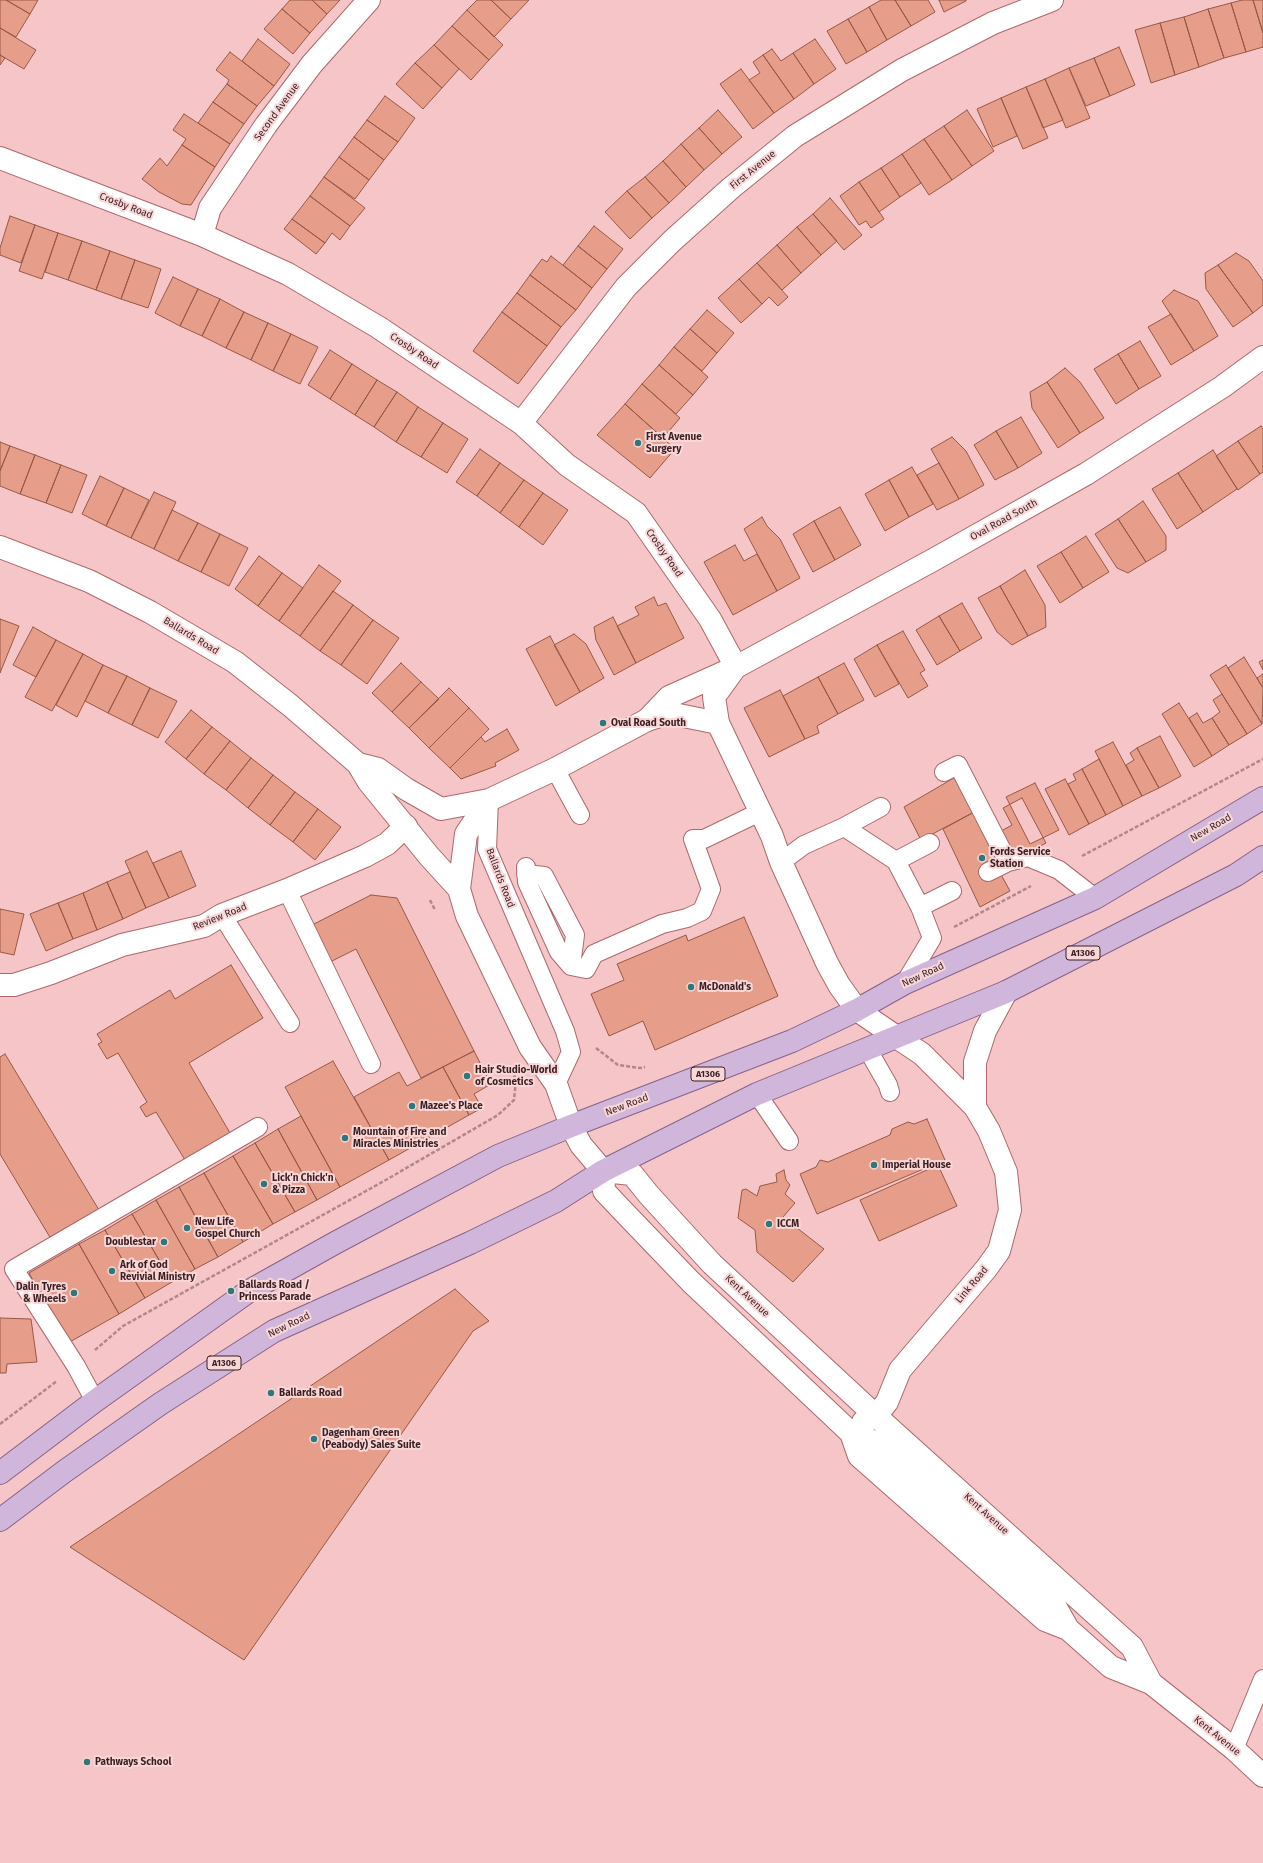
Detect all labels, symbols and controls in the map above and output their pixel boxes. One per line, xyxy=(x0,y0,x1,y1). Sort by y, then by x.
street label: Second Avenue xyxy=(252,81,302,143)
street label: First Avenue xyxy=(728,148,778,192)
street label: Crosby Road xyxy=(98,190,154,222)
street label: Crosby Road xyxy=(387,330,441,372)
place label: First Avenue Surgery xyxy=(646,431,702,454)
marker: First Avenue Surgery xyxy=(633,438,643,448)
street label: Oval Road South xyxy=(968,497,1040,543)
street label: Crosby Road xyxy=(643,527,685,579)
street label: Ballards Road xyxy=(161,615,221,657)
place label: Oval Road South xyxy=(611,717,686,729)
marker: Oval Road South xyxy=(598,718,608,728)
street label: New Road xyxy=(1188,812,1234,844)
place label: Fords Service Station xyxy=(990,846,1051,870)
street label: Ballards Road xyxy=(483,847,517,909)
marker: Fords Service Station xyxy=(977,853,987,863)
street label: Review Road xyxy=(191,901,249,933)
road number: A1306 xyxy=(1066,946,1100,960)
street label: New Road xyxy=(900,960,946,990)
place label: McDonald's xyxy=(699,981,751,993)
marker: McDonald's xyxy=(686,982,696,992)
place label: Hair Studio-World of Cosmetics xyxy=(475,1064,558,1088)
road number: A1306 xyxy=(691,1067,725,1081)
marker: Hair Studio-World of Cosmetics xyxy=(462,1071,472,1081)
street label: New Road xyxy=(604,1091,650,1119)
place label: Mazee's Place xyxy=(420,1100,483,1112)
marker: Mazee's Place xyxy=(407,1101,417,1111)
place label: Mountain of Fire and Miracles Ministries xyxy=(353,1126,446,1150)
marker: Mountain of Fire and Miracles Ministries xyxy=(340,1133,350,1143)
place label: Imperial House xyxy=(882,1159,951,1171)
marker: Imperial House xyxy=(869,1160,879,1170)
place label: Lick'n Chick'n & Pizza xyxy=(272,1172,333,1196)
marker: Lick'n Chick'n & Pizza xyxy=(259,1179,269,1189)
place label: New Life Gospel Church xyxy=(195,1216,260,1240)
place label: ICCM xyxy=(777,1218,799,1230)
marker: ICCM xyxy=(764,1219,774,1229)
marker: New Life Gospel Church xyxy=(182,1223,192,1233)
place label: Doublestar xyxy=(105,1236,156,1248)
marker: Doublestar xyxy=(159,1237,169,1247)
place label: Ark of God Revivial Ministry xyxy=(120,1259,195,1282)
street label: Link Road xyxy=(953,1264,991,1306)
marker: Ark of God Revivial Ministry xyxy=(107,1266,117,1276)
street label: Kent Avenue xyxy=(722,1272,772,1320)
place label: Ballards Road / Princess Parade xyxy=(239,1279,311,1302)
place label: Dalin Tyres & Wheels xyxy=(16,1281,66,1304)
marker: Ballards Road / Princess Parade xyxy=(226,1286,236,1296)
marker: Dalin Tyres & Wheels xyxy=(69,1288,79,1298)
street label: New Road xyxy=(266,1310,312,1340)
road number: A1306 xyxy=(207,1356,241,1370)
place label: Ballards Road xyxy=(279,1387,342,1399)
marker: Ballards Road xyxy=(266,1388,276,1398)
place label: Dagenham Green (Peabody) Sales Suite xyxy=(322,1427,421,1450)
marker: Dagenham Green (Peabody) Sales Suite xyxy=(309,1434,319,1444)
street label: Kent Avenue xyxy=(961,1491,1011,1537)
street label: Kent Avenue xyxy=(1191,1714,1243,1758)
place label: Pathways School xyxy=(95,1756,171,1768)
marker: Pathways School xyxy=(82,1757,92,1767)

